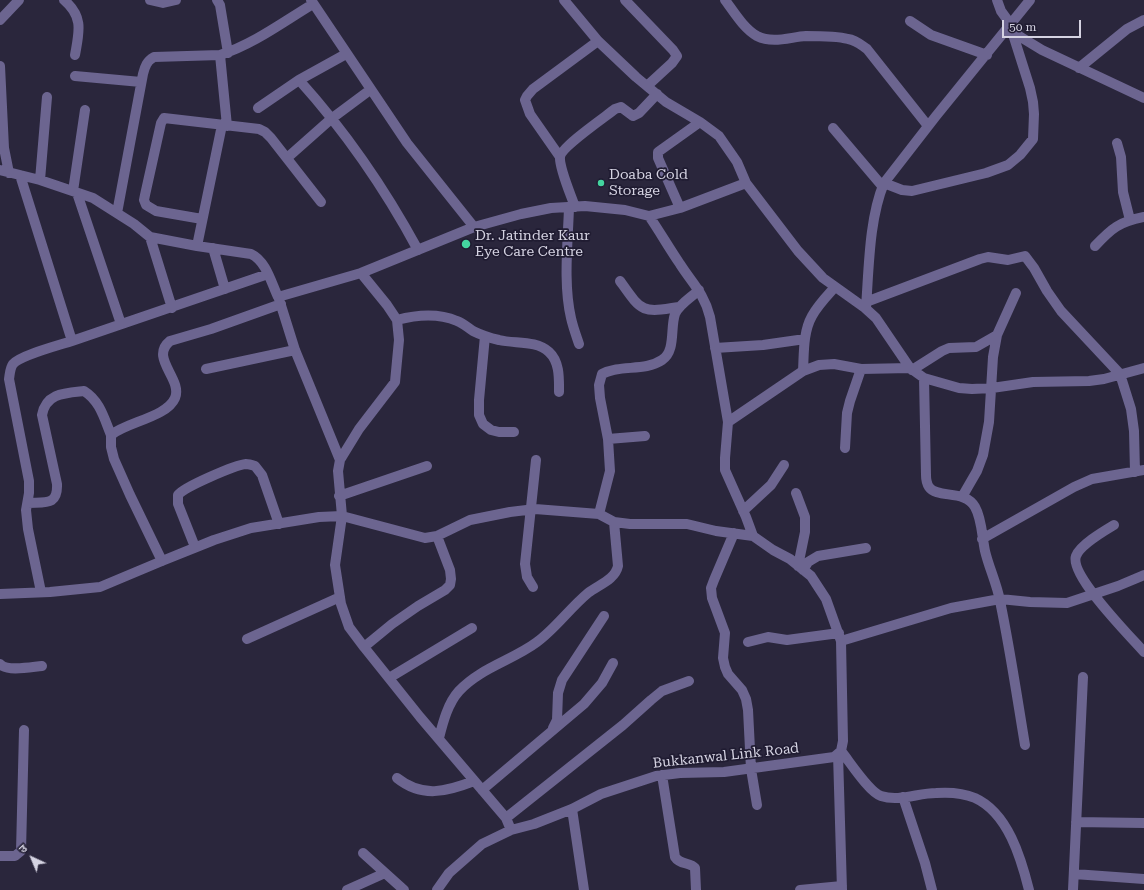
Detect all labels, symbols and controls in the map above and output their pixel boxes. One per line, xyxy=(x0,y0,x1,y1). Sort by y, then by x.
scale bar xyxy=(1004,12,1083,38)
text: 50 m xyxy=(1009,20,1036,34)
place label: Doaba Cold Storage xyxy=(609,167,688,200)
marker: Doaba Cold Storage xyxy=(596,178,606,188)
place label: Dr. Jatinder Kaur Eye Care Centre xyxy=(475,228,590,260)
marker: Dr. Jatinder Kaur Eye Care Centre xyxy=(460,238,472,250)
street label: Bukkanwal Link Road xyxy=(652,740,800,772)
north arrow xyxy=(12,838,52,878)
text: उ xyxy=(16,842,30,856)

